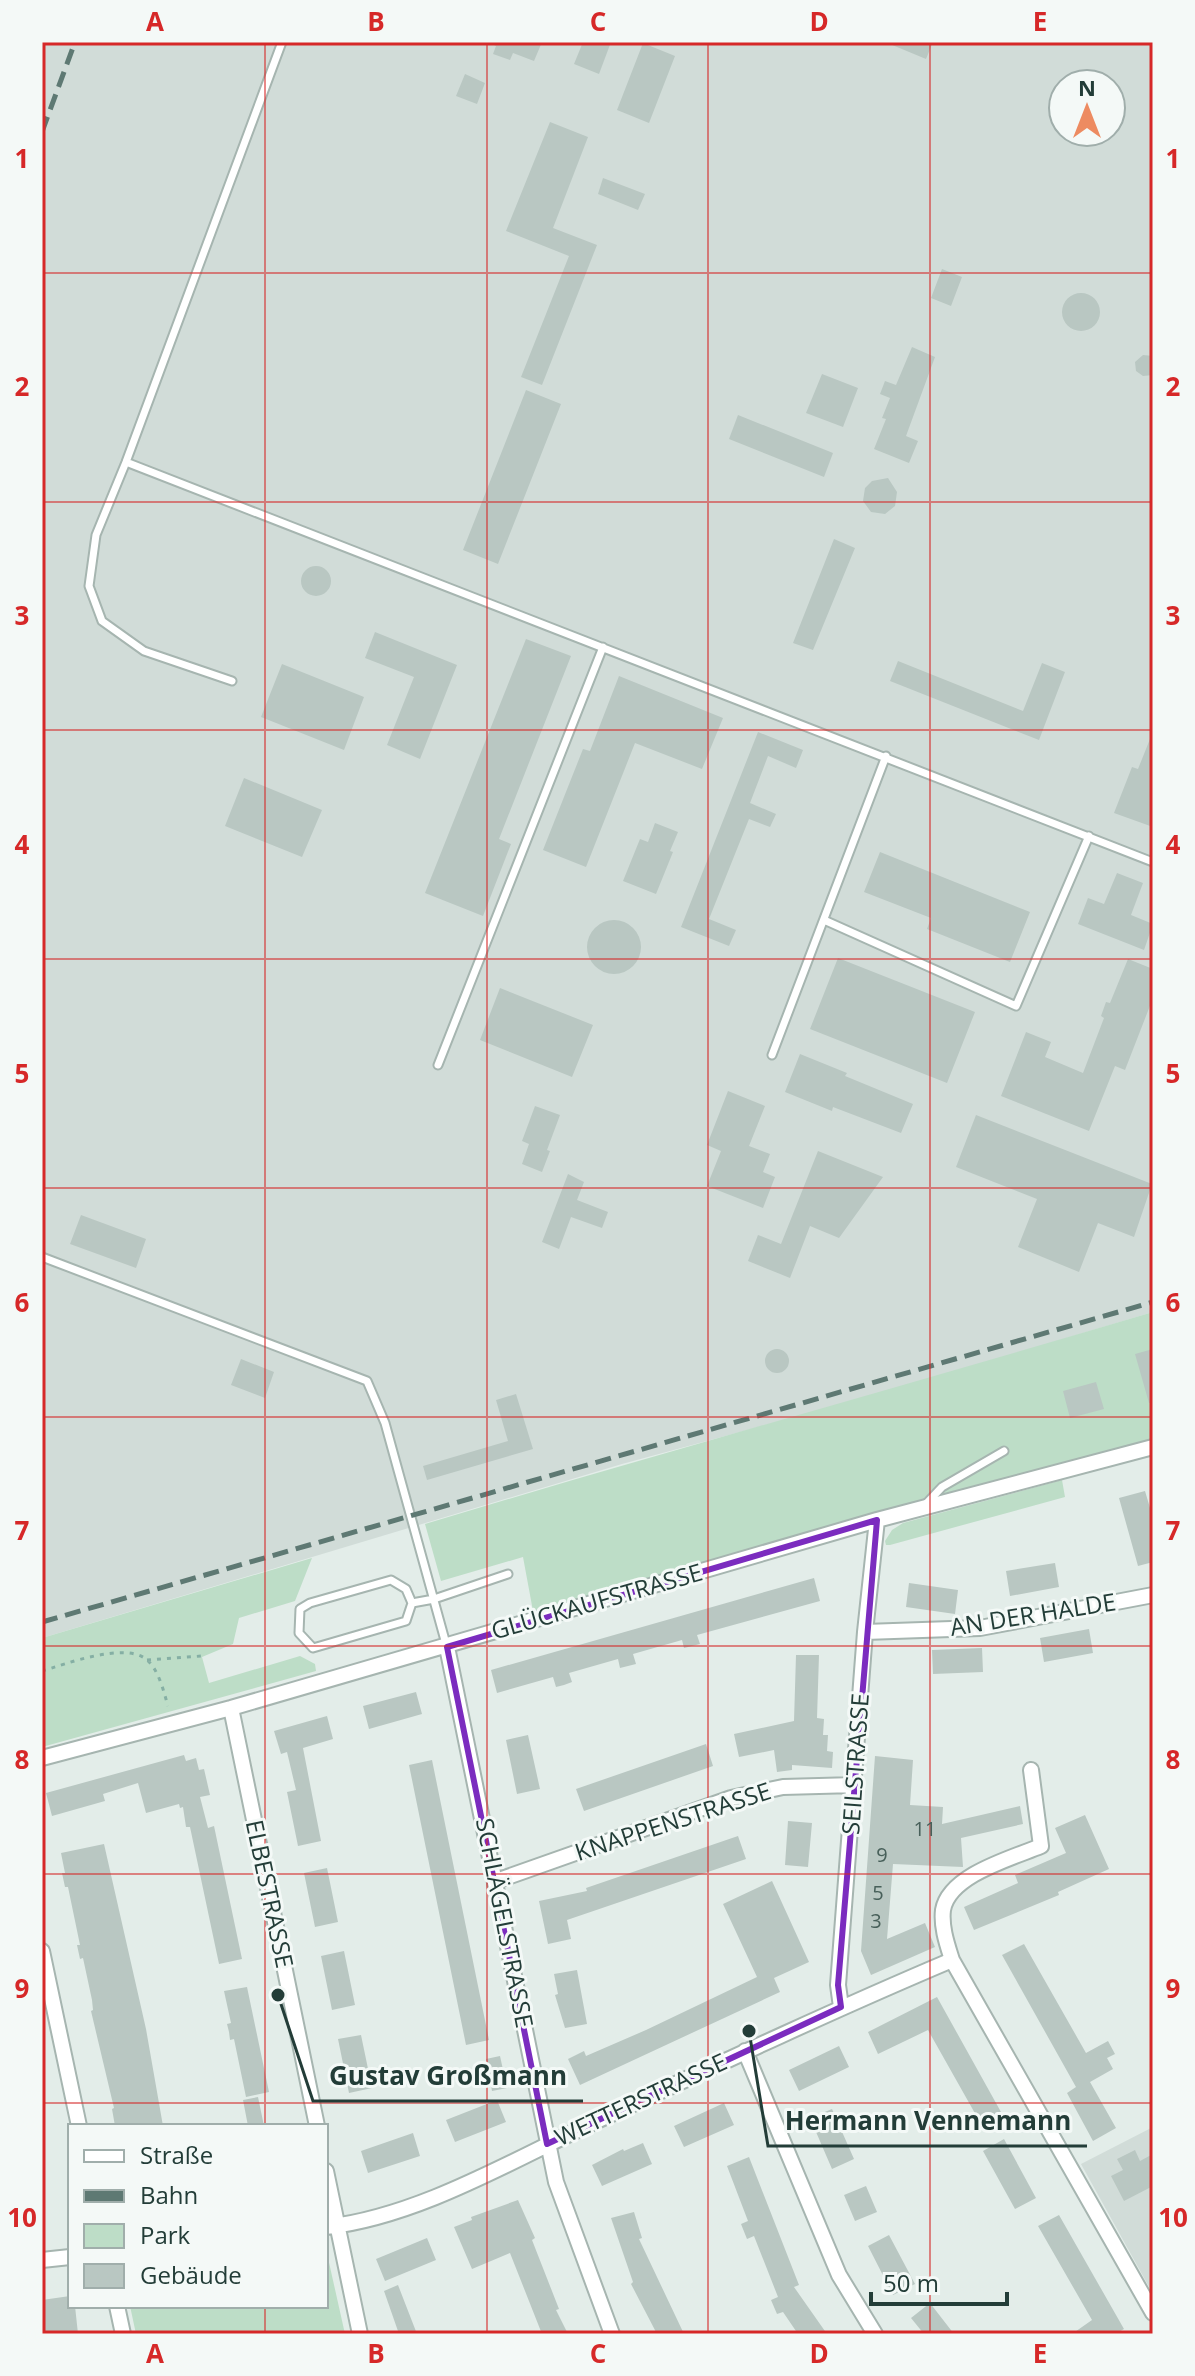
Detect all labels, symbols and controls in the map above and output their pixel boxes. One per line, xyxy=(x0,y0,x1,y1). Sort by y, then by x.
text: A xyxy=(146,3,164,39)
text: B xyxy=(367,3,385,39)
text: C xyxy=(590,3,606,39)
text: D xyxy=(809,3,829,39)
text: E xyxy=(1033,3,1047,39)
north arrow xyxy=(1047,68,1127,148)
text: N xyxy=(1078,72,1096,102)
text: 1 xyxy=(15,140,29,176)
text: 1 xyxy=(1166,140,1180,176)
text: 2 xyxy=(15,368,30,404)
text: 2 xyxy=(1166,368,1181,404)
text: 3 xyxy=(15,597,29,633)
text: 3 xyxy=(1166,597,1180,633)
text: 4 xyxy=(15,826,30,862)
text: 4 xyxy=(1166,826,1181,862)
text: 5 xyxy=(15,1055,29,1091)
text: 5 xyxy=(1166,1055,1180,1091)
text: 6 xyxy=(15,1284,30,1320)
text: 6 xyxy=(1166,1284,1181,1320)
text: 7 xyxy=(15,1512,30,1548)
text: 7 xyxy=(1166,1512,1181,1548)
street label: GLÜCKAUFSTRASSE xyxy=(487,1555,706,1647)
street label: AN DER HALDE xyxy=(947,1584,1118,1643)
street label: SEILSTRASSE xyxy=(833,1692,876,1836)
text: 8 xyxy=(15,1741,29,1777)
text: 8 xyxy=(1166,1741,1180,1777)
street label: KNAPPENSTRASSE xyxy=(570,1773,775,1868)
street label: SCHLÄGELSTRASSE xyxy=(469,1815,542,2030)
house number: 11 xyxy=(914,1815,936,1842)
street label: ELBESTRASSE xyxy=(239,1817,302,1971)
house number: 9 xyxy=(876,1841,888,1868)
house number: 5 xyxy=(872,1879,884,1906)
house number: 3 xyxy=(870,1907,882,1934)
text: 9 xyxy=(15,1970,29,2006)
text: 9 xyxy=(1166,1970,1180,2006)
street label: WETTERSTRASSE xyxy=(549,2044,732,2153)
callout: Gustav Großmann xyxy=(313,2051,583,2101)
text: Gustav Großmann xyxy=(329,2057,567,2093)
callout: Hermann Vennemann xyxy=(768,2096,1087,2146)
text: Hermann Vennemann xyxy=(785,2102,1071,2138)
legend xyxy=(68,2124,328,2308)
text: Straße xyxy=(140,2138,213,2171)
text: Bahn xyxy=(140,2178,198,2211)
text: 10 xyxy=(7,2199,37,2235)
text: 10 xyxy=(1158,2199,1188,2235)
text: Park xyxy=(140,2218,191,2251)
scale bar xyxy=(871,2256,1007,2306)
text: Gebäude xyxy=(140,2258,242,2291)
text: 50 m xyxy=(883,2266,939,2299)
text: A xyxy=(146,2335,164,2371)
text: B xyxy=(367,2335,385,2371)
text: C xyxy=(590,2335,606,2371)
text: D xyxy=(809,2335,829,2371)
text: E xyxy=(1033,2335,1047,2371)

